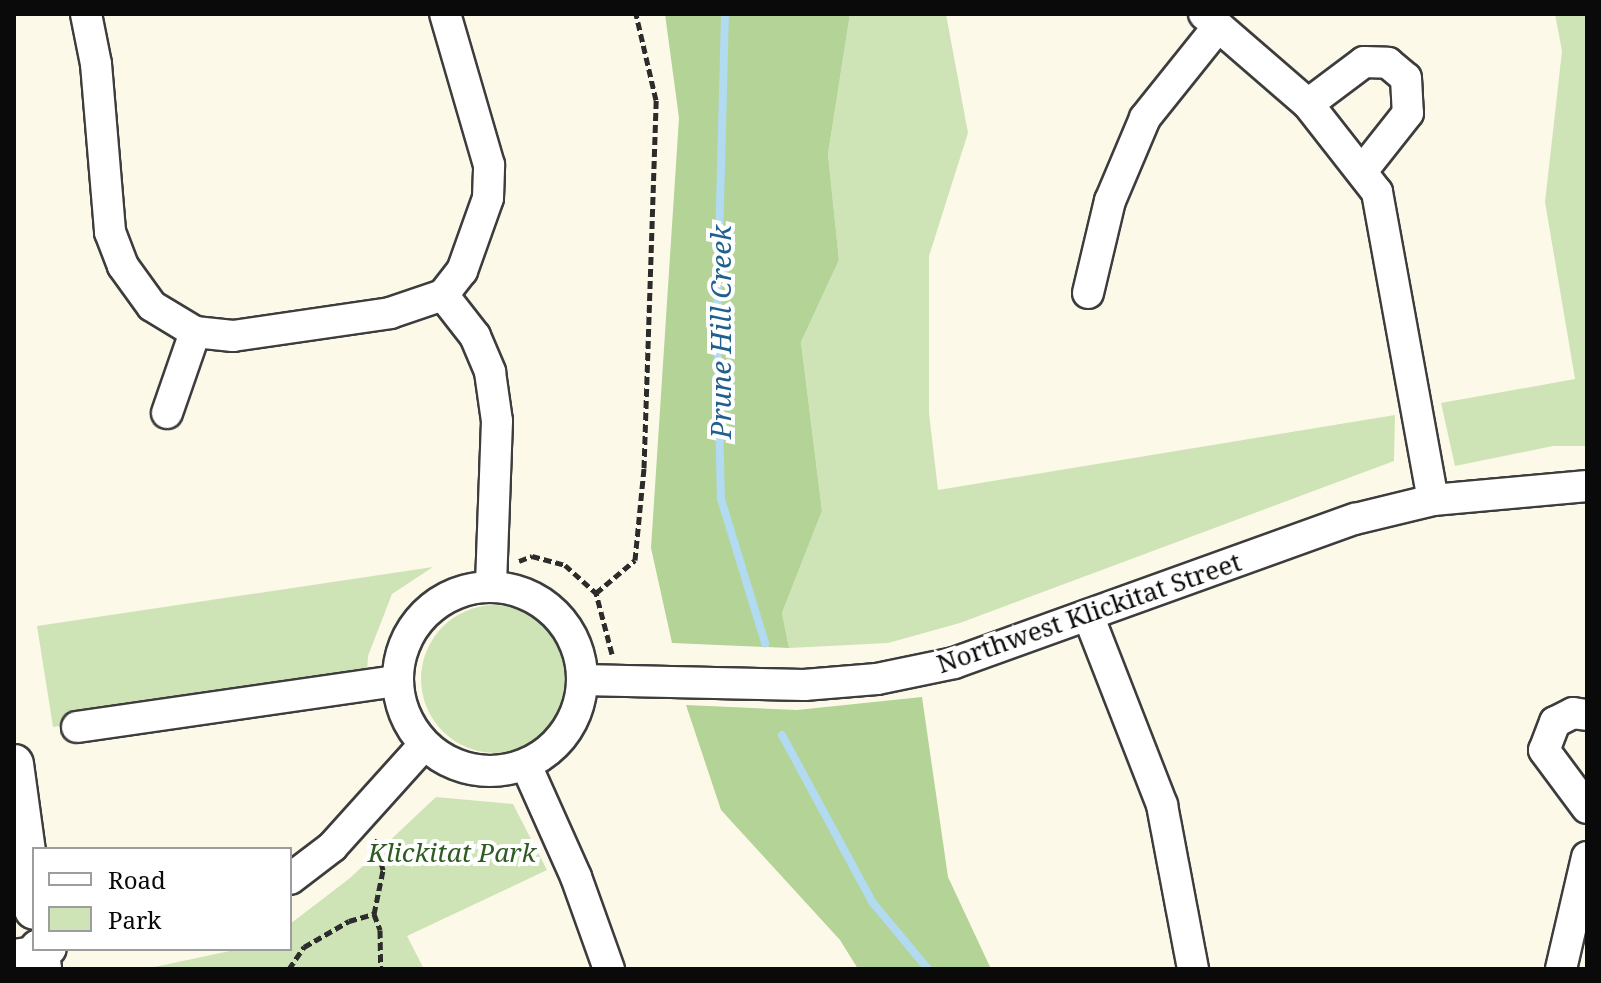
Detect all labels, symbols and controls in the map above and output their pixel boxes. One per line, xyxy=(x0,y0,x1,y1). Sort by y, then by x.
water label: Prune Hill Creek xyxy=(703,225,737,439)
street label: Northwest Klickitat Street xyxy=(933,546,1245,680)
park label: Klickitat Park xyxy=(368,837,536,869)
legend xyxy=(32,847,292,951)
text: Road xyxy=(108,863,166,896)
text: Park xyxy=(108,903,161,936)

